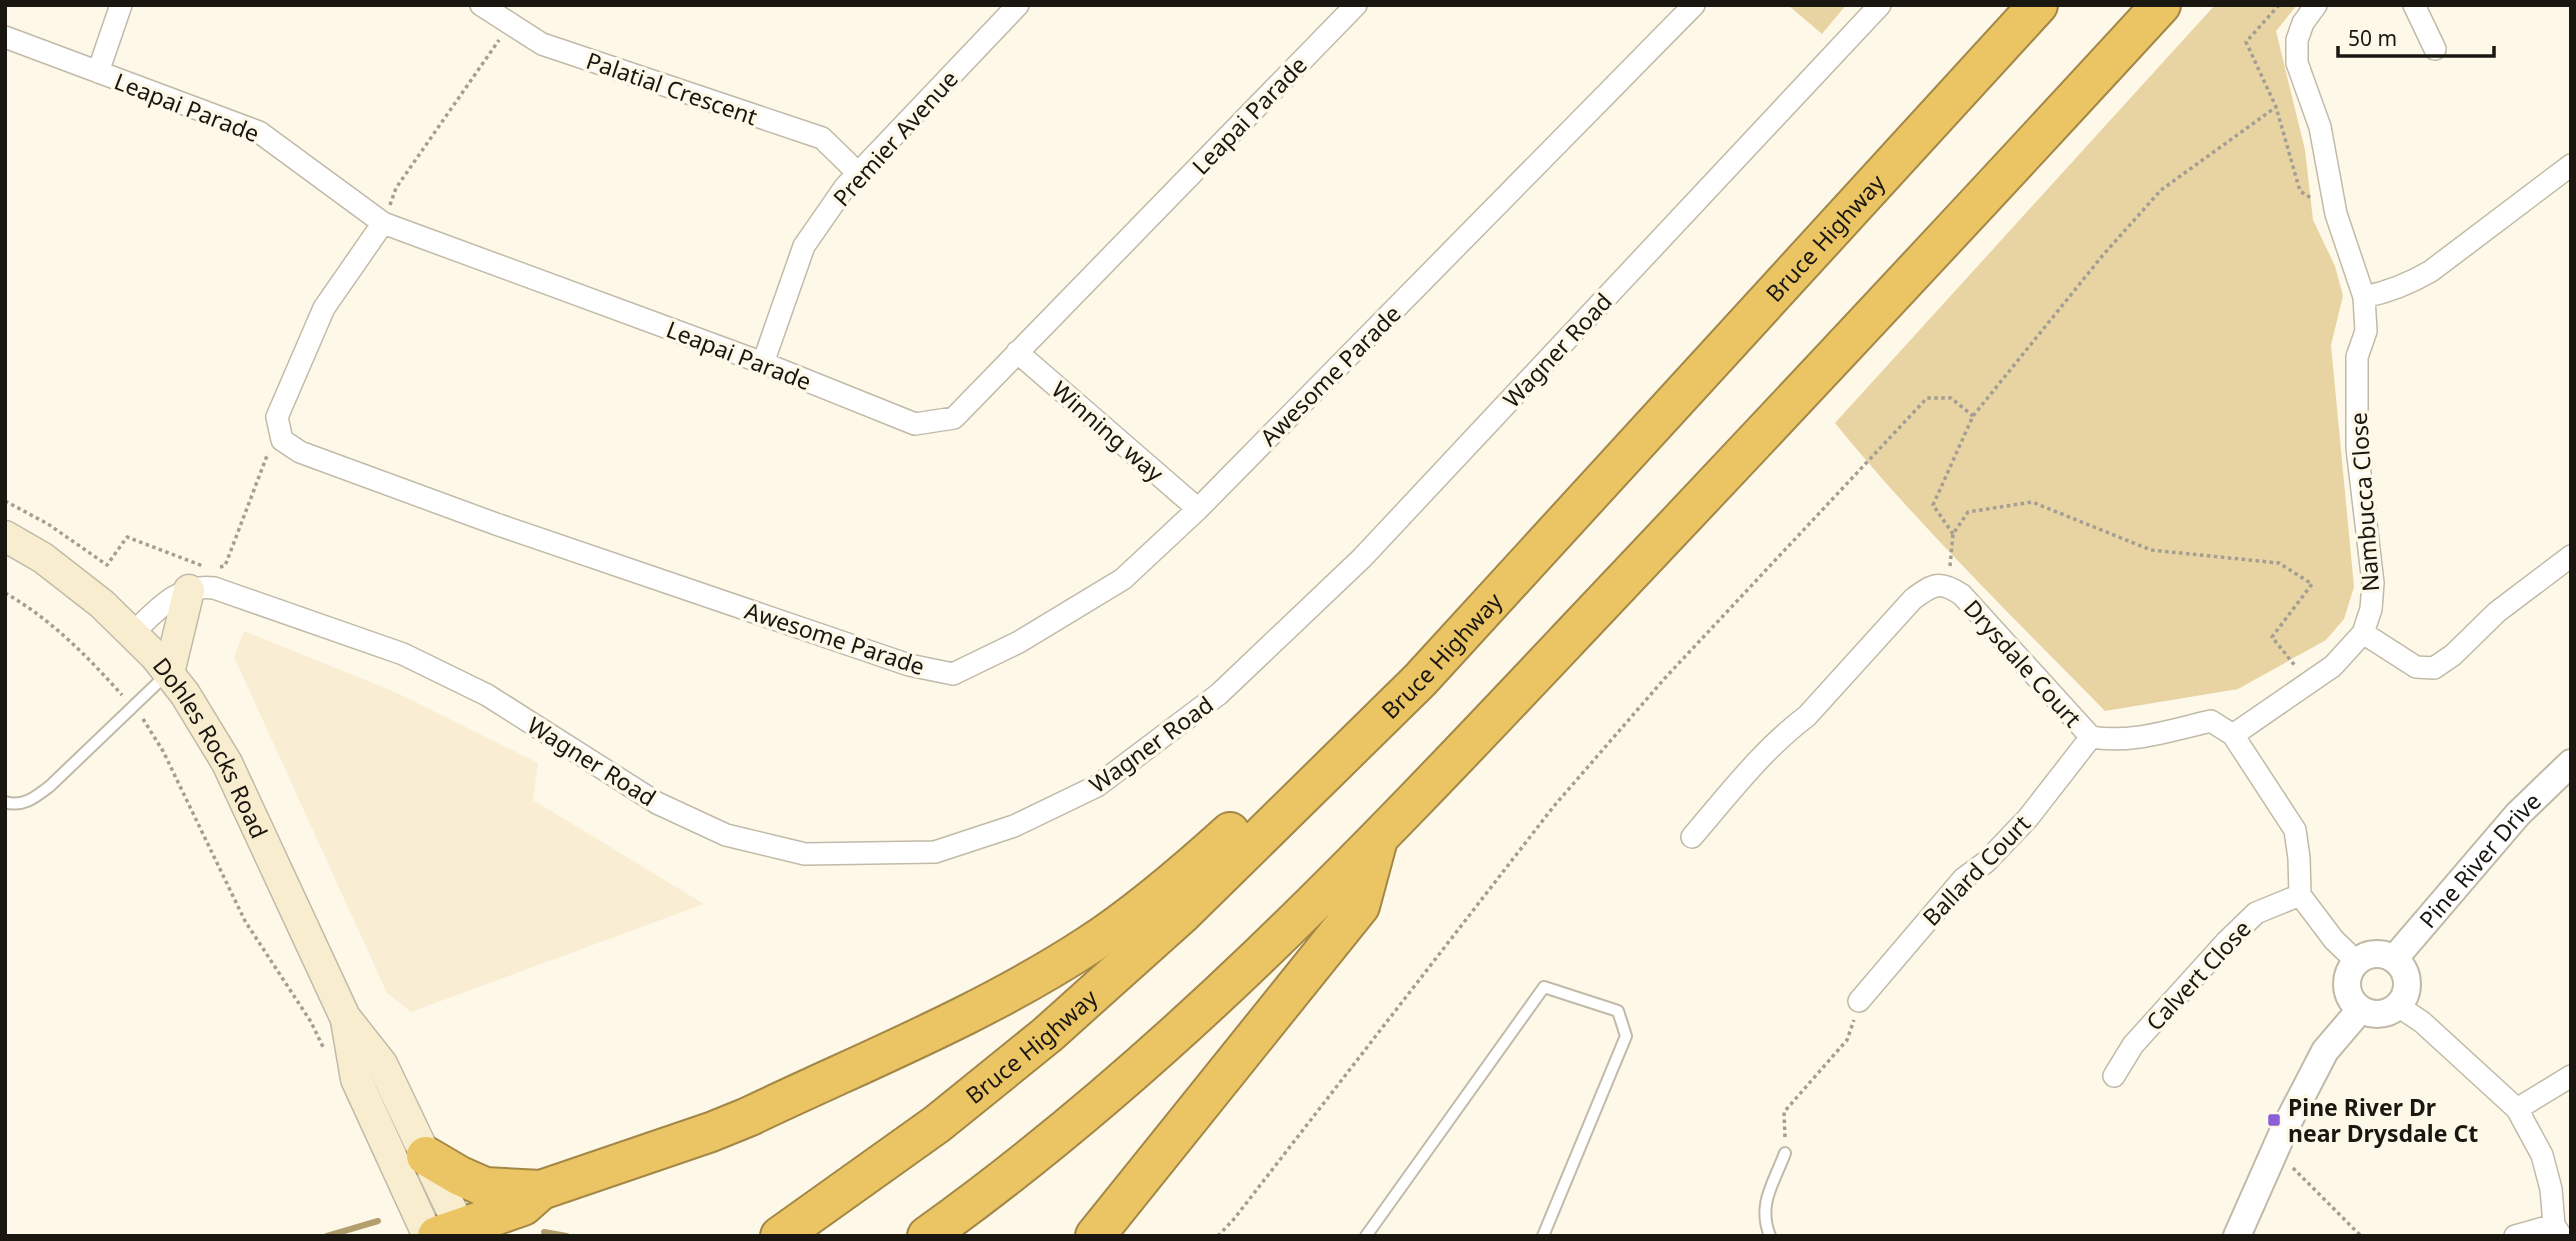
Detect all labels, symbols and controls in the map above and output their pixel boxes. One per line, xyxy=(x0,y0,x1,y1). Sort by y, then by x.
scale bar xyxy=(2338,14,2494,58)
text: 50 m xyxy=(2348,24,2397,52)
street label: Palatial Crescent xyxy=(582,44,762,132)
street label: Leapai Parade xyxy=(1184,49,1314,181)
street label: Premier Avenue xyxy=(825,63,965,213)
street label: Leapai Parade xyxy=(110,65,264,149)
street label: Bruce Highway xyxy=(1758,167,1892,309)
street label: Wagner Road xyxy=(1496,286,1618,414)
street label: Awesome Parade xyxy=(1253,298,1407,452)
street label: Leapai Parade xyxy=(662,313,816,397)
street label: Winning way xyxy=(1045,373,1171,489)
street label: Nambucca Close xyxy=(2342,411,2386,593)
street label: Bruce Highway xyxy=(1374,585,1509,726)
street label: Drysdale Court xyxy=(1957,592,2089,734)
street label: Awesome Parade xyxy=(741,594,929,682)
street label: Dohles Rocks Road xyxy=(146,651,276,843)
street label: Wagner Road xyxy=(1083,688,1219,800)
street label: Wagner Road xyxy=(522,709,662,813)
street label: Pine River Drive xyxy=(2412,785,2547,935)
street label: Ballard Court xyxy=(1915,808,2037,932)
street label: Calvert Close xyxy=(2138,913,2258,1037)
street label: Bruce Highway xyxy=(959,981,1104,1111)
place label: Pine River Dr near Drysdale Ct xyxy=(2288,1091,2478,1149)
marker: Pine River Dr near Drysdale Ct xyxy=(2266,1112,2282,1128)

